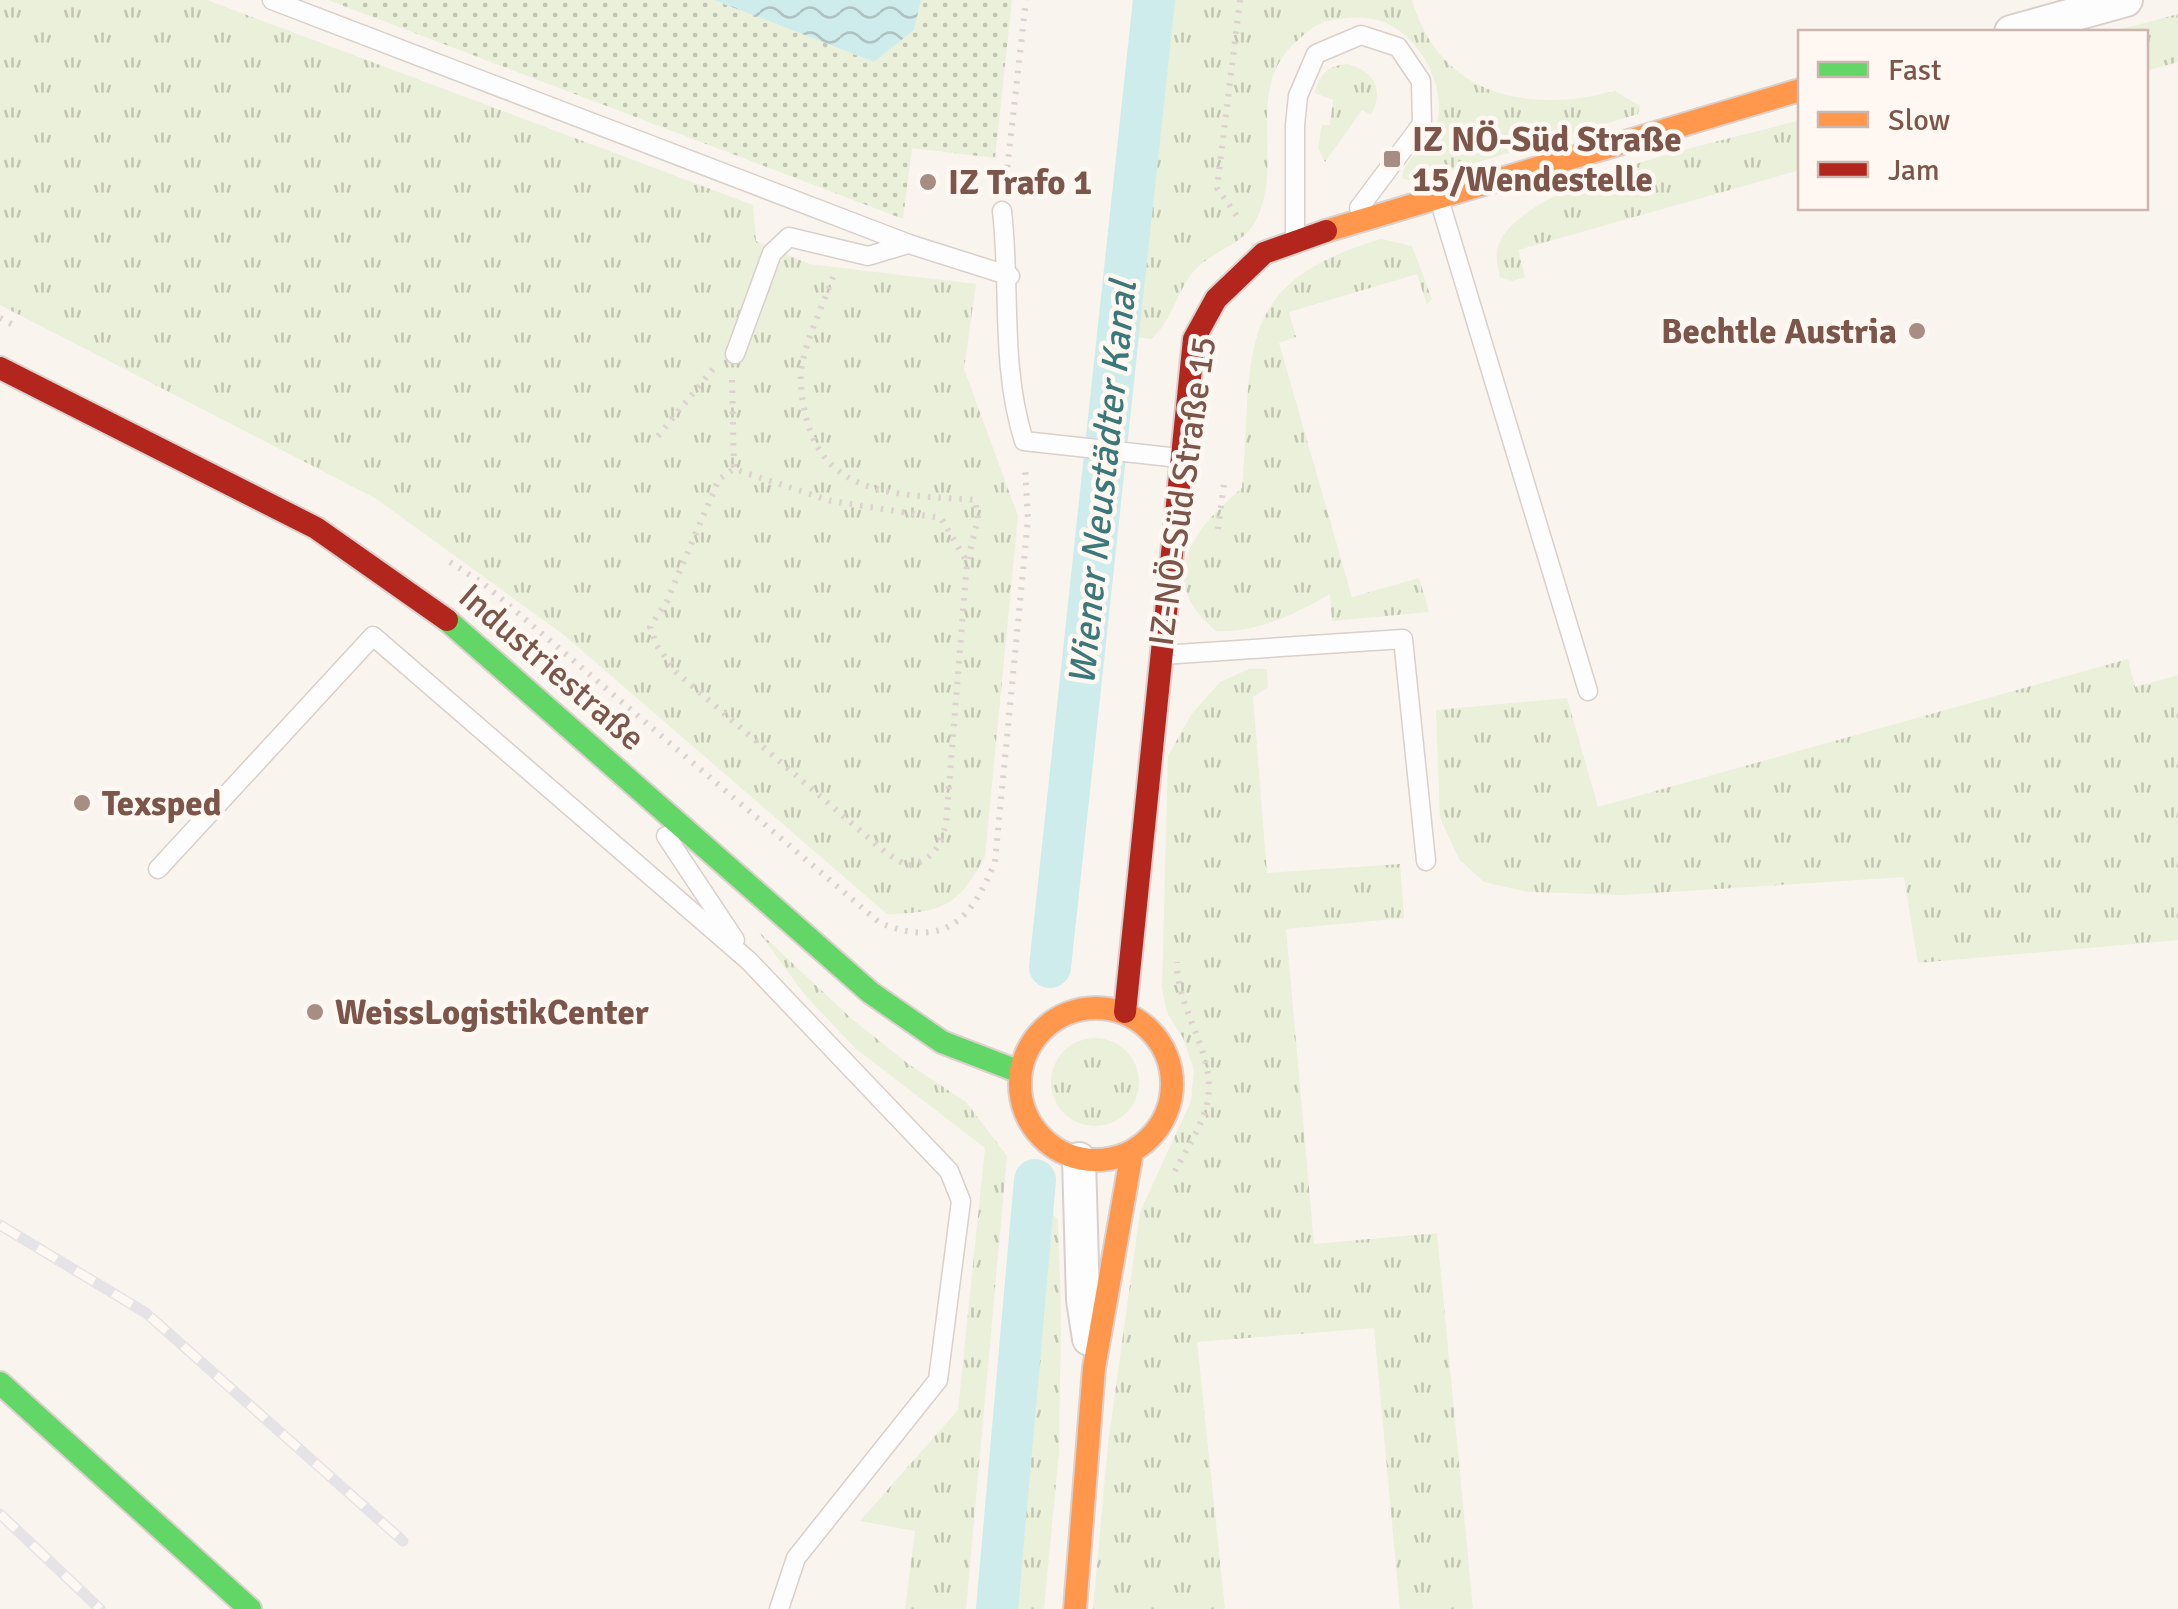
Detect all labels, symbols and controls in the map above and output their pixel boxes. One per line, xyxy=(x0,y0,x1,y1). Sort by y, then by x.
legend xyxy=(1798,30,2148,210)
text: Fast xyxy=(1888,52,1941,89)
text: Slow xyxy=(1888,102,1950,139)
place label: IZ NÖ-Süd Straße 15/Wendestelle xyxy=(1412,118,1682,201)
marker: IZ NÖ-Süd Straße 15/Wendestelle xyxy=(1381,148,1403,170)
text: Jam xyxy=(1888,152,1940,189)
place label: IZ Trafo 1 xyxy=(948,161,1092,204)
marker: IZ Trafo 1 xyxy=(917,171,939,193)
water label: Wiener Neustädter Kanal xyxy=(1058,276,1147,687)
place label: Bechtle Austria xyxy=(1661,310,1897,353)
marker: Bechtle Austria xyxy=(1906,320,1928,342)
street label: IZ-NÖ-Süd Straße 15 xyxy=(1139,334,1225,649)
street label: Industriestraße xyxy=(450,575,654,760)
place label: Texsped xyxy=(102,782,222,825)
marker: Texsped xyxy=(71,792,93,814)
place label: WeissLogistikCenter xyxy=(335,991,649,1034)
marker: WeissLogistikCenter xyxy=(304,1001,326,1023)

